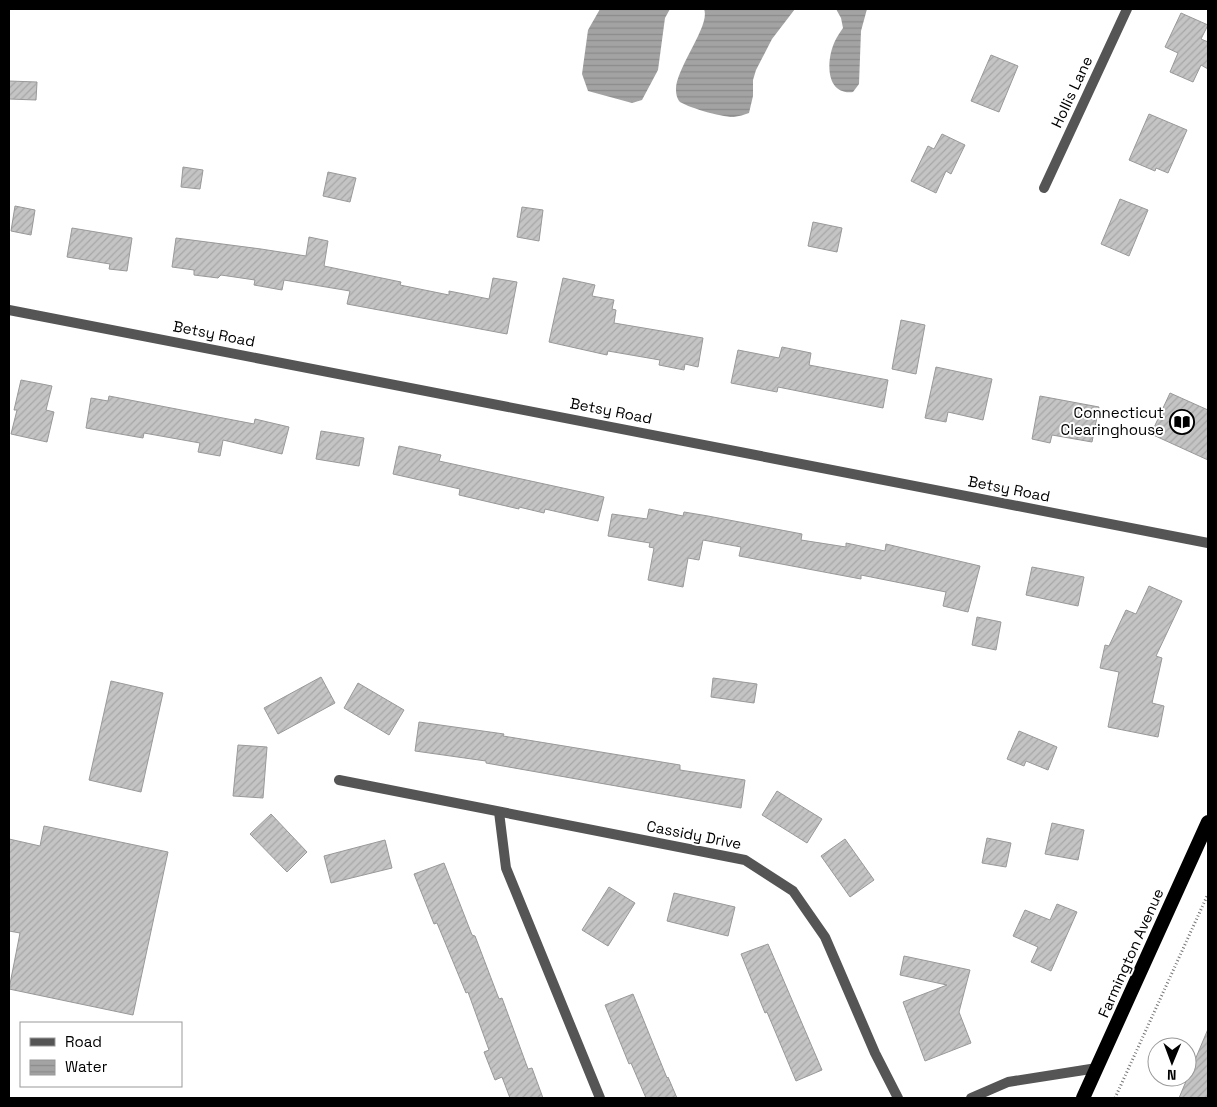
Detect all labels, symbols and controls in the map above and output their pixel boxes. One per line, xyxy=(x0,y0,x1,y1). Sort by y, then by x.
street label: Hollis Lane xyxy=(1047,53,1096,131)
street label: Betsy Road xyxy=(171,316,257,351)
street label: Betsy Road xyxy=(568,393,654,428)
place label: Connecticut Clearinghouse xyxy=(1061,403,1164,439)
library icon: Connecticut Clearinghouse xyxy=(1169,409,1195,435)
street label: Betsy Road xyxy=(966,471,1052,506)
street label: Cassidy Drive xyxy=(645,816,743,853)
street label: Farmington Avenue xyxy=(1094,885,1168,1020)
legend xyxy=(20,1022,182,1087)
text: Road xyxy=(65,1032,102,1051)
north arrow xyxy=(1147,1037,1197,1087)
text: Water xyxy=(65,1057,108,1076)
text: N xyxy=(1167,1066,1177,1084)

